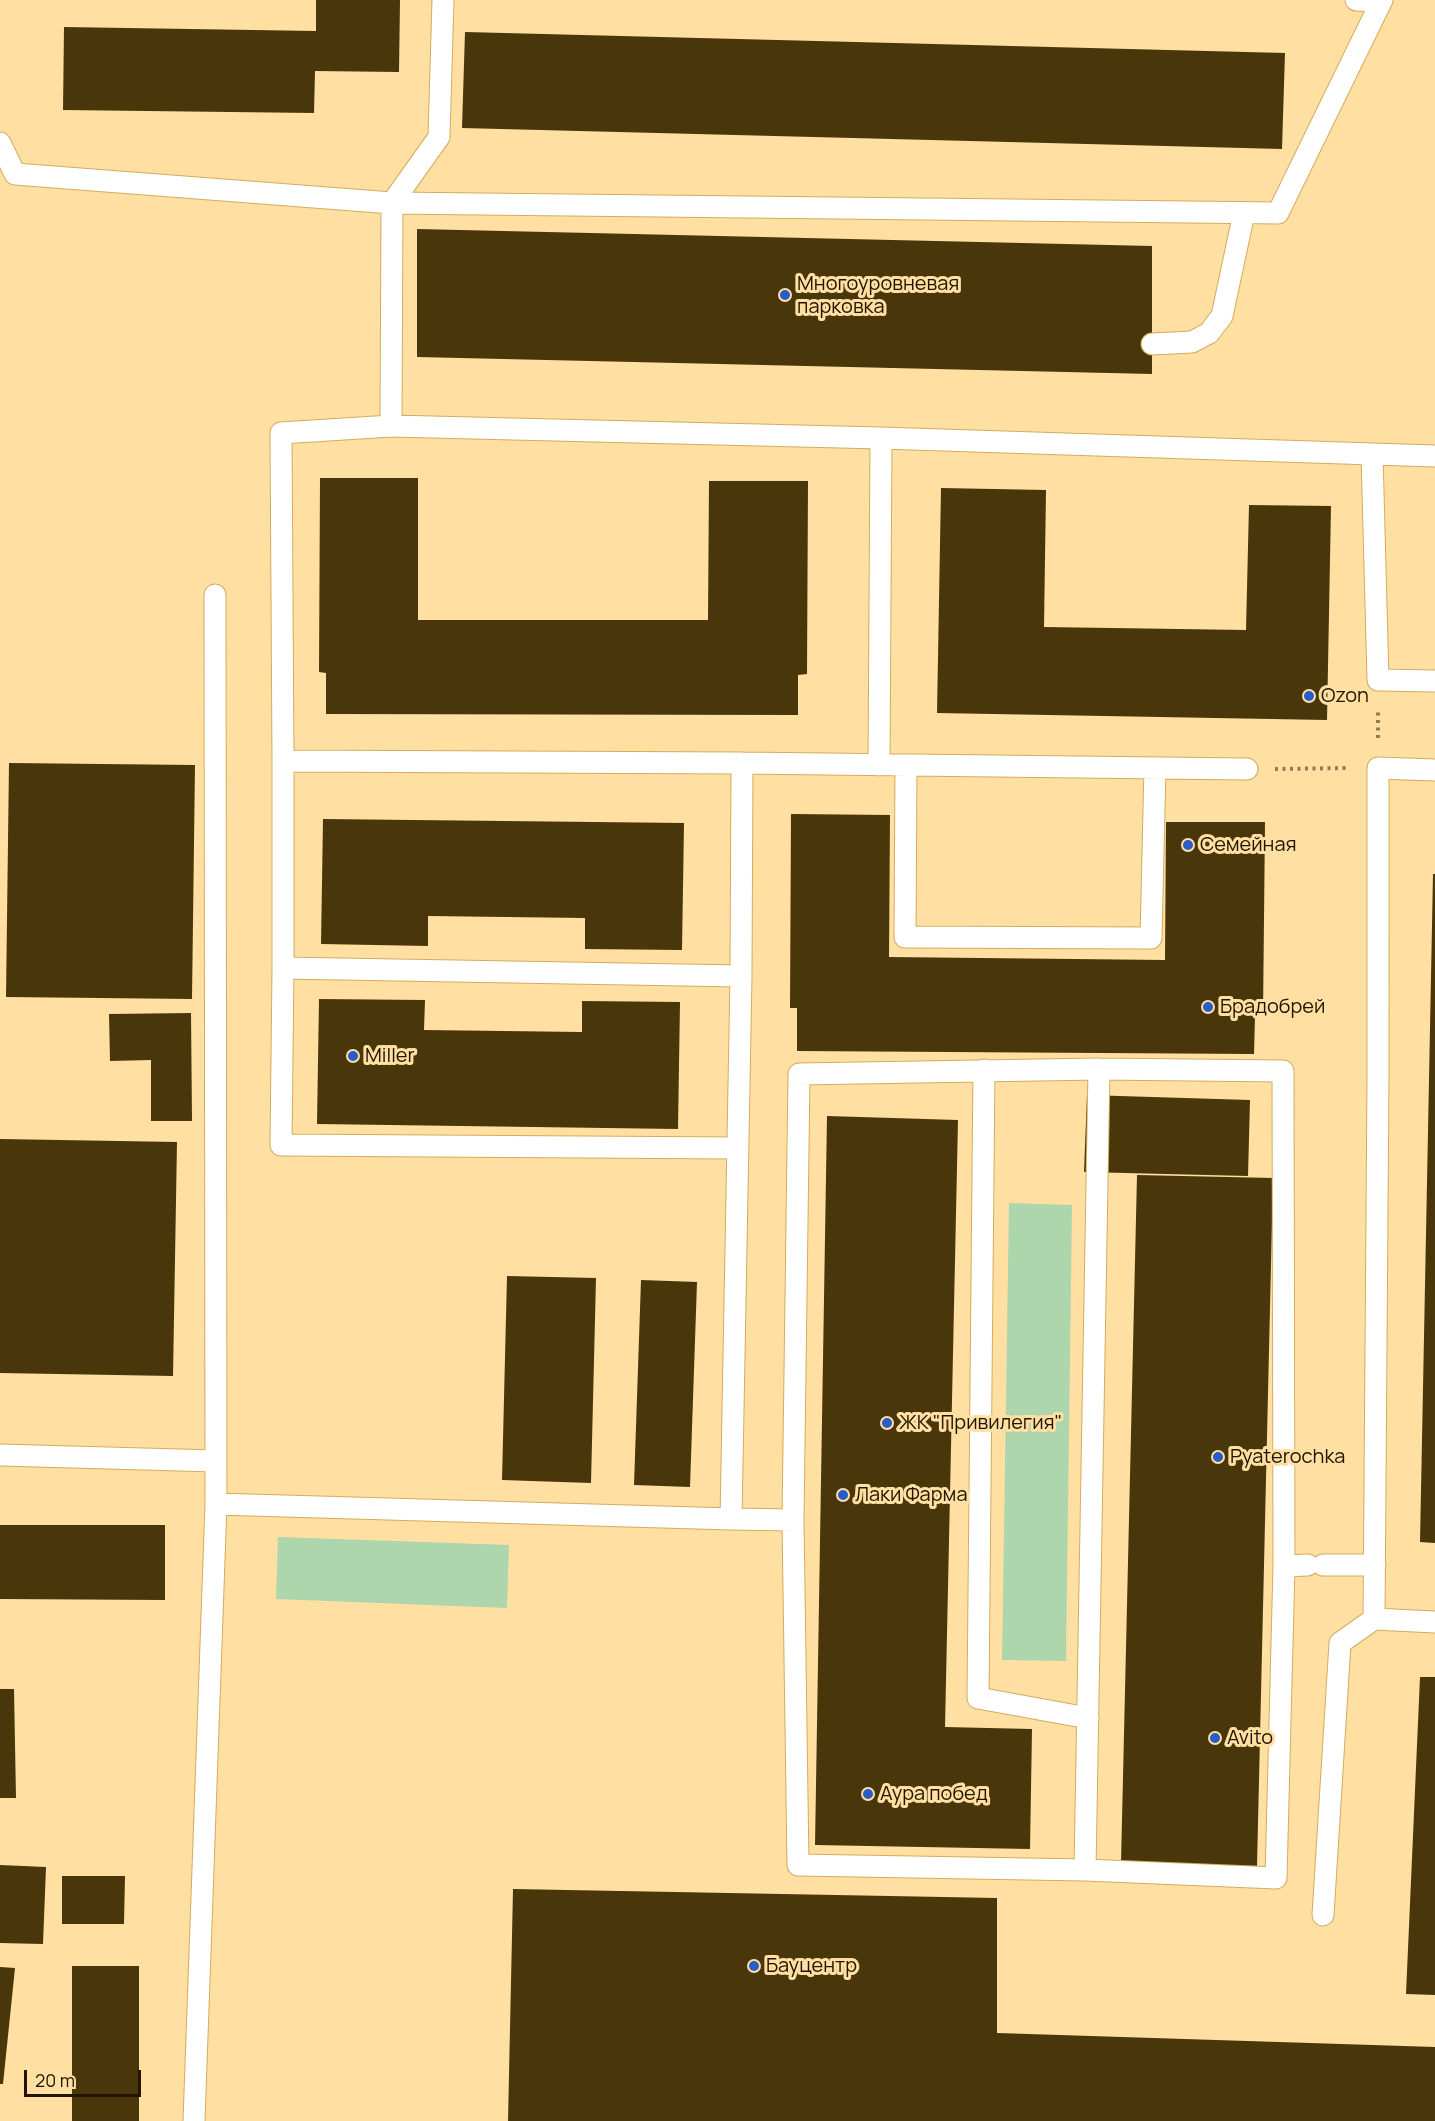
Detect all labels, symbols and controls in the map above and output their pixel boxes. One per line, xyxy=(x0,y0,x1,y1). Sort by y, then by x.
place label: Многоуровневая парковка xyxy=(797,272,959,319)
marker: Многоуровневая парковка xyxy=(778,288,792,302)
place label: Ozon xyxy=(1321,684,1369,708)
marker: Ozon xyxy=(1302,689,1316,703)
place label: Семейная xyxy=(1200,833,1297,857)
marker: Семейная xyxy=(1181,838,1195,852)
place label: Брадобрей xyxy=(1220,995,1325,1019)
marker: Брадобрей xyxy=(1201,1000,1215,1014)
place label: Miller xyxy=(365,1044,415,1068)
marker: Miller xyxy=(346,1049,360,1063)
place label: ЖК "Привилегия" xyxy=(899,1411,1062,1435)
marker: ЖК "Привилегия" xyxy=(880,1416,894,1430)
place label: Pyaterochka xyxy=(1230,1445,1345,1469)
marker: Pyaterochka xyxy=(1211,1450,1225,1464)
place label: Лаки Фарма xyxy=(855,1483,967,1507)
marker: Лаки Фарма xyxy=(836,1488,850,1502)
place label: Avito xyxy=(1227,1726,1273,1750)
marker: Avito xyxy=(1208,1731,1222,1745)
place label: Аура побед xyxy=(880,1782,988,1806)
marker: Аура побед xyxy=(861,1787,875,1801)
place label: Бауцентр xyxy=(766,1954,857,1978)
marker: Бауцентр xyxy=(747,1959,761,1973)
scale bar xyxy=(27,2058,144,2096)
text: 20 m xyxy=(35,2068,75,2092)

